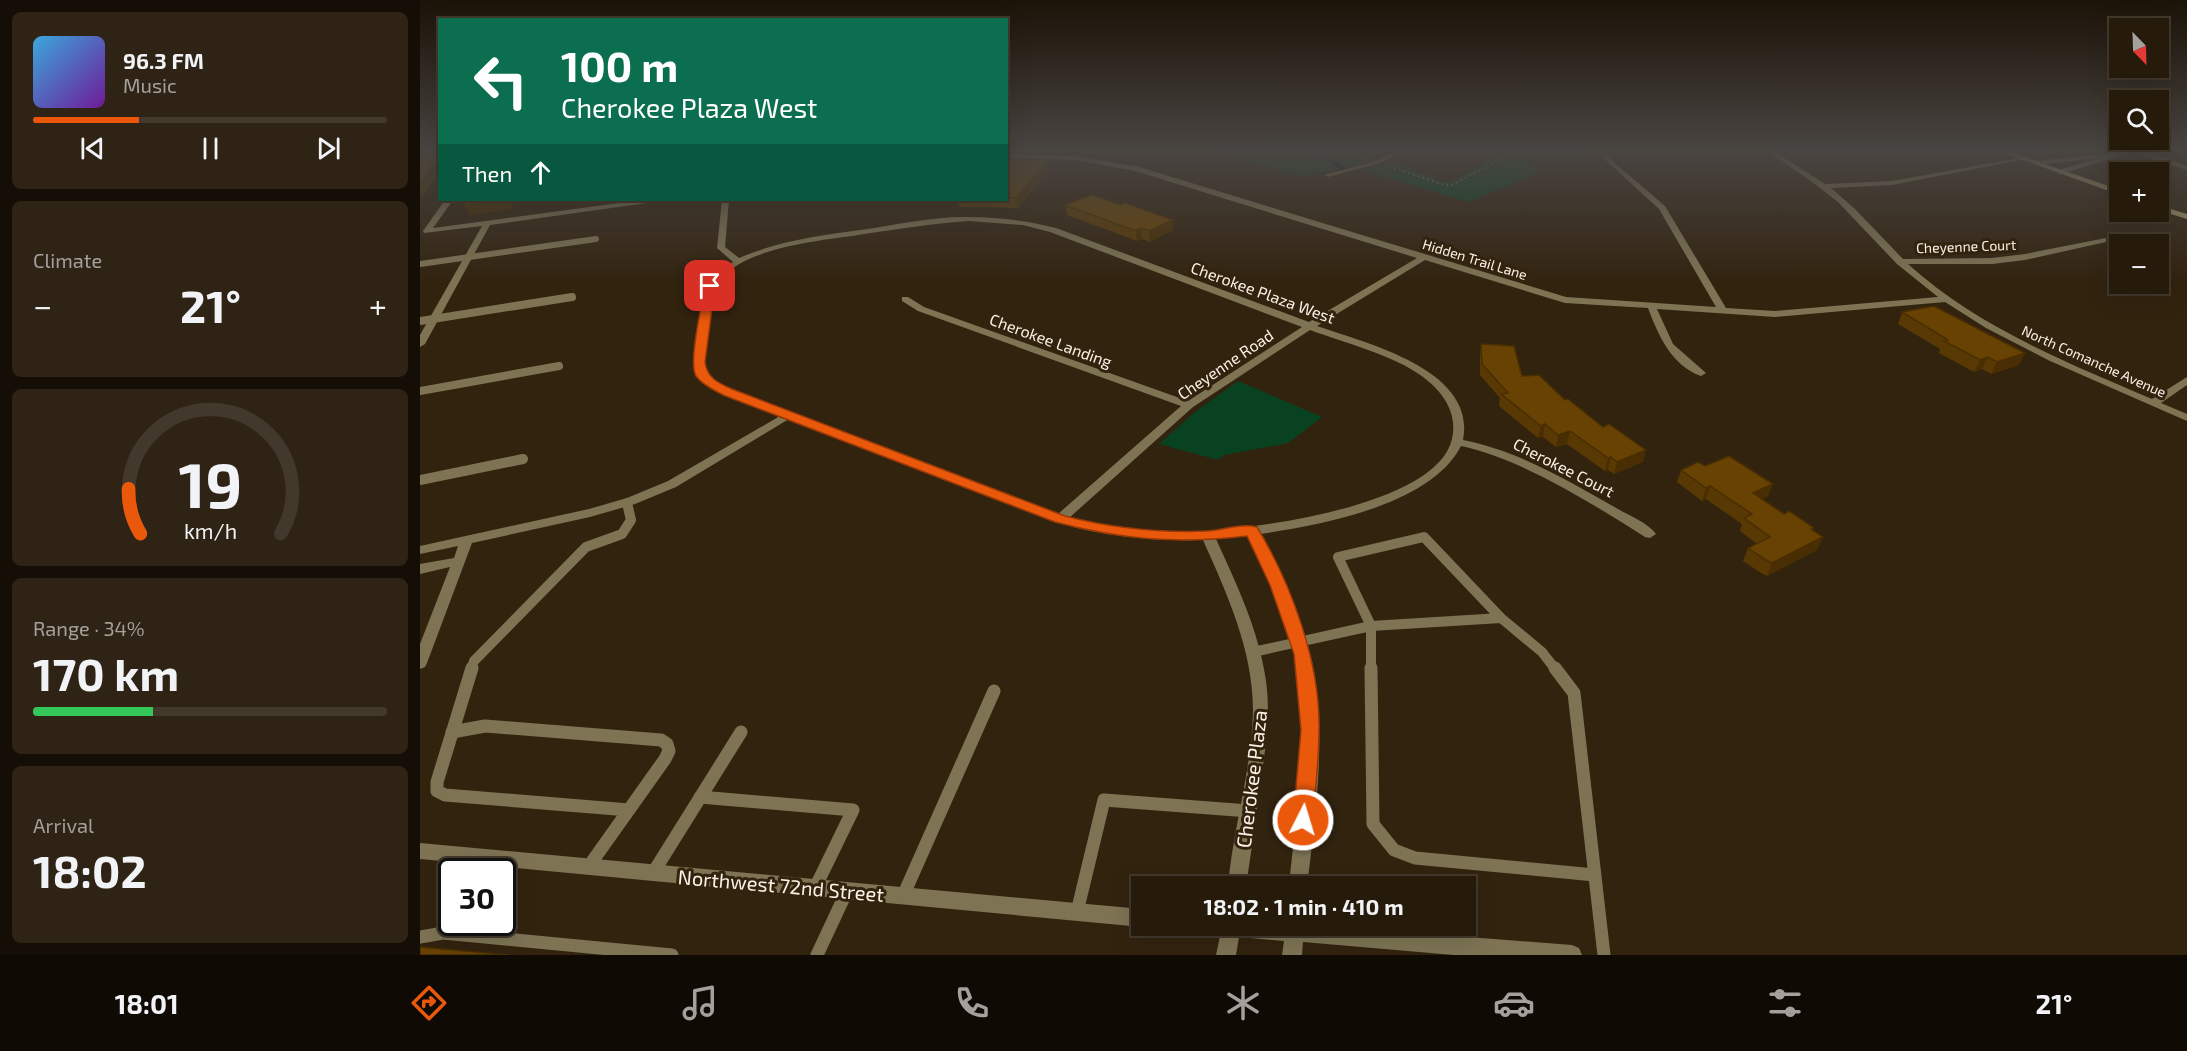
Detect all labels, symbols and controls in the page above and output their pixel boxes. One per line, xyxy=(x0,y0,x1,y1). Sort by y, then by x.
north arrow xyxy=(2109,18,2169,78)
map controls xyxy=(2109,18,2169,294)
text: 100 m xyxy=(561,40,678,90)
icon: left xyxy=(462,42,540,120)
text: 96.3 FM xyxy=(123,47,204,73)
text: Music xyxy=(123,73,177,97)
button: search xyxy=(2109,90,2169,150)
text: Cherokee Plaza West xyxy=(561,91,817,123)
icon: previous xyxy=(76,132,109,165)
icon: pause xyxy=(194,132,227,165)
icon: next xyxy=(312,132,345,165)
icon: ahead xyxy=(524,156,557,189)
text: Then xyxy=(462,160,512,186)
button: + xyxy=(2109,162,2169,222)
button: − xyxy=(2109,234,2169,294)
street label: Hidden Trail Lane xyxy=(1421,235,1529,283)
street label: Cheyenne Court xyxy=(1916,236,2016,256)
text: Climate xyxy=(33,248,102,272)
street label: Cherokee Plaza West xyxy=(1188,257,1338,327)
pin xyxy=(684,260,735,311)
icon: arrive xyxy=(693,269,726,302)
text: 21° xyxy=(180,278,241,332)
text: − xyxy=(33,285,52,325)
text: + xyxy=(369,285,387,325)
street label: Cherokee Landing xyxy=(987,309,1115,371)
street label: North Comanche Avenue xyxy=(2019,321,2169,401)
street label: Cheyenne Road xyxy=(1173,325,1277,403)
street label: Cherokee Court xyxy=(1510,433,1618,501)
text: 19 xyxy=(178,447,242,522)
text: km/h xyxy=(183,519,237,544)
text: Range · 34% xyxy=(33,616,145,640)
text: 170 km xyxy=(33,646,179,700)
street label: Cherokee Plaza xyxy=(1231,709,1271,849)
position arrow xyxy=(1271,788,1335,852)
text: Arrival xyxy=(33,813,94,837)
text: 18:02 xyxy=(33,843,147,897)
speed limit sign: 30 xyxy=(438,858,516,936)
street label: Northwest 72nd Street xyxy=(677,864,885,906)
text: 18:02 · 1 min · 410 m xyxy=(1203,893,1404,919)
icon: directions xyxy=(408,982,450,1024)
icon: music xyxy=(679,982,721,1024)
icon: phone xyxy=(951,982,993,1024)
icon: climate xyxy=(1222,982,1264,1024)
icon: car xyxy=(1493,982,1535,1024)
icon: filters xyxy=(1764,982,1806,1024)
text: 18:01 xyxy=(115,987,179,1019)
text: 21° xyxy=(2036,987,2072,1019)

